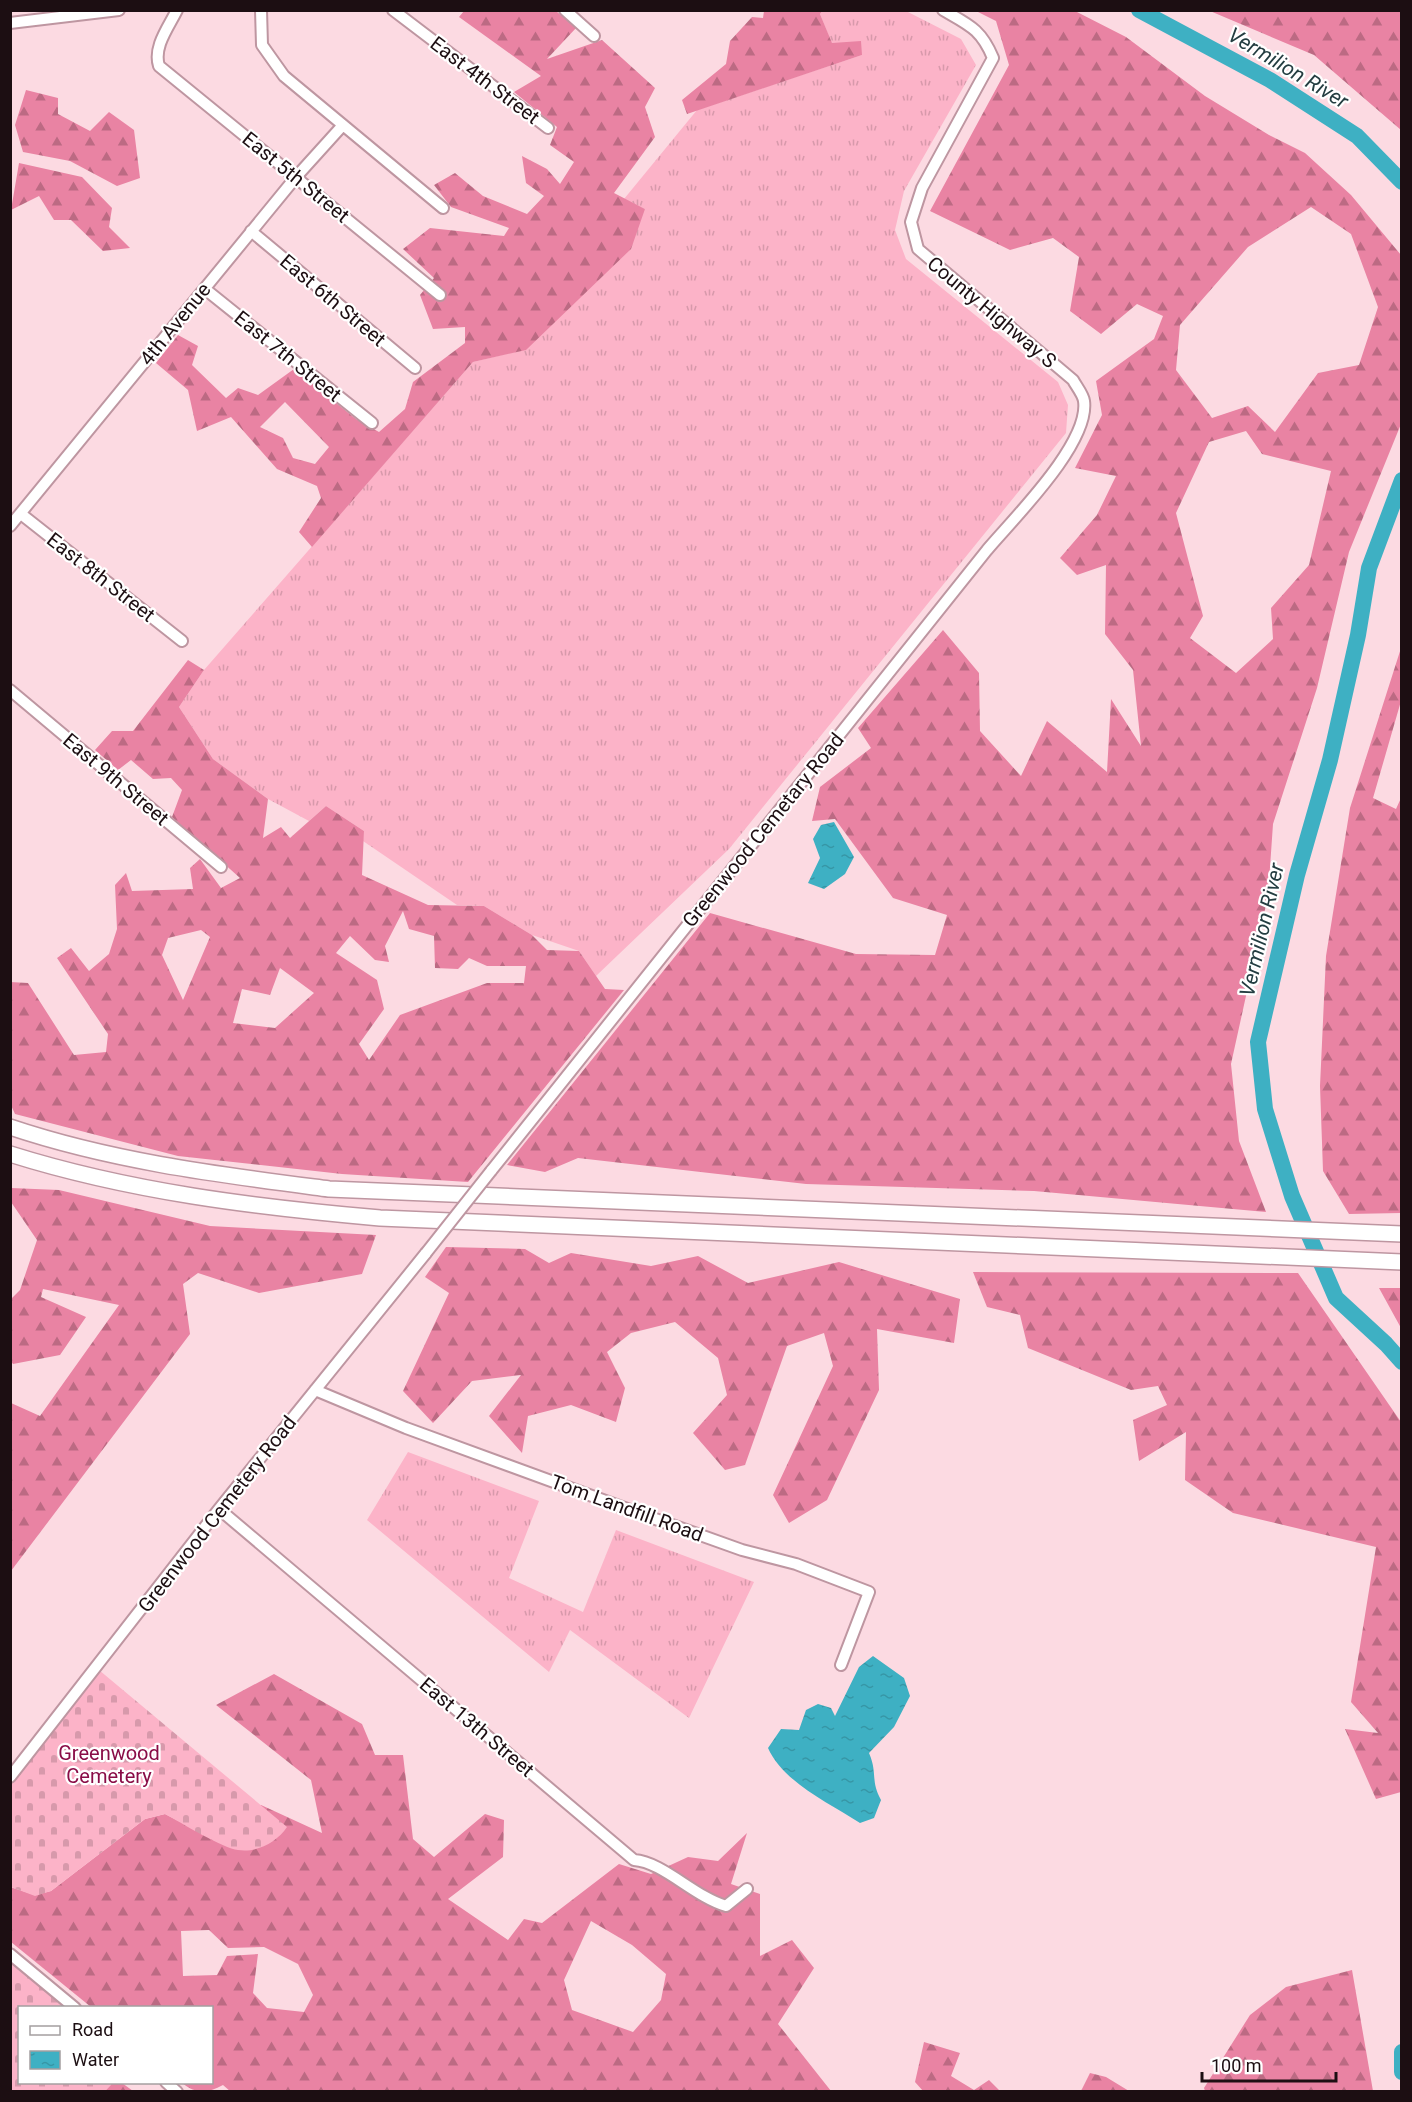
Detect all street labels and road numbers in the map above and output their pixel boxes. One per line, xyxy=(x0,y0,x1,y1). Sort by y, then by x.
street label: East 4th Street xyxy=(426,31,544,129)
street label: East 5th Street xyxy=(238,127,354,227)
street label: East 6th Street xyxy=(275,249,391,351)
street label: County Highway S xyxy=(923,251,1061,373)
street label: 4th Avenue xyxy=(134,278,216,370)
street label: East 7th Street xyxy=(230,306,346,406)
street label: East 8th Street xyxy=(42,527,160,627)
street label: East 9th Street xyxy=(58,728,174,830)
street label: Greenwood Cemetary Road xyxy=(677,728,849,932)
street label: Greenwood Cemetery Road xyxy=(133,1411,301,1617)
street label: Tom Landfill Road xyxy=(547,1469,707,1547)
street label: East 13th Street xyxy=(415,1672,539,1782)

